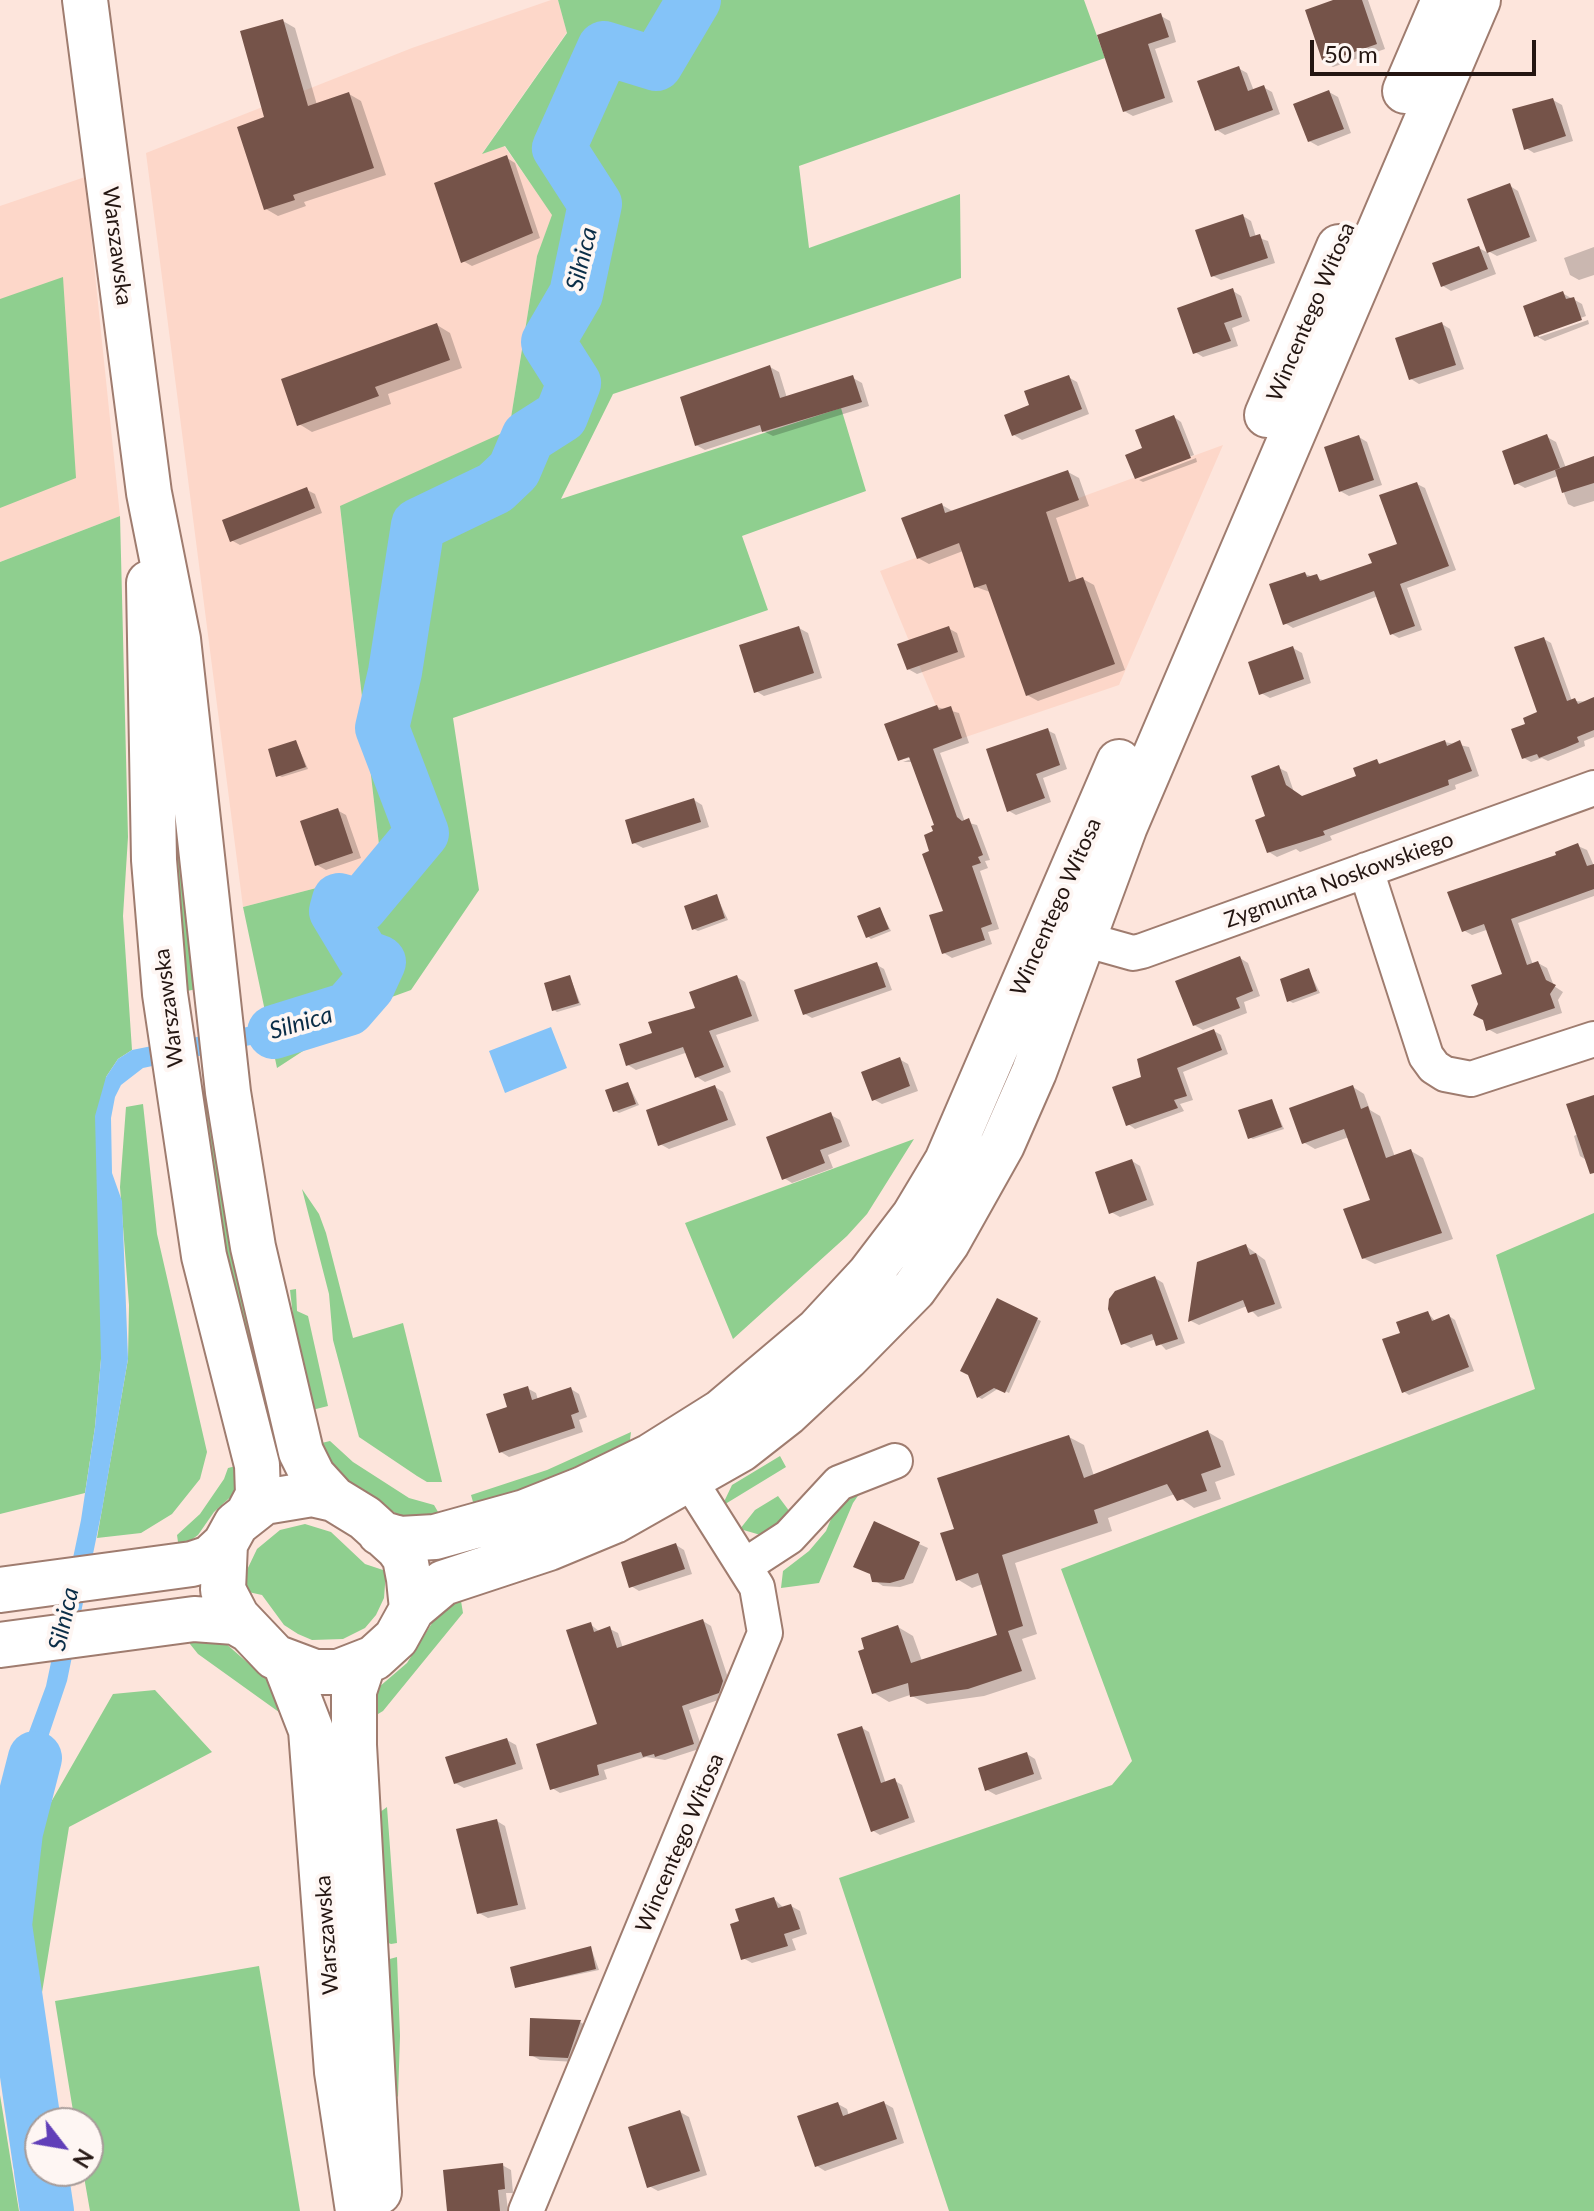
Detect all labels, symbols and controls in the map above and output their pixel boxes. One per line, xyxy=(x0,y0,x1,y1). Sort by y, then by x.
scale bar xyxy=(1314,24,1540,74)
text: 50 m xyxy=(1324,39,1378,68)
street label: Warszawska xyxy=(97,185,137,307)
street label: Wincentego Witosa xyxy=(1261,219,1361,405)
water label: Silnica xyxy=(560,224,604,294)
street label: Wincentego Witosa xyxy=(1005,814,1107,1000)
street label: Zygmunta Noskowskiego xyxy=(1221,826,1457,934)
street label: Warszawska xyxy=(149,947,189,1069)
water label: Silnica xyxy=(266,1000,336,1046)
water label: Silnica xyxy=(43,1584,85,1654)
street label: Wincentego Witosa xyxy=(630,1750,730,1936)
street label: Warszawska xyxy=(310,1874,344,1996)
north arrow xyxy=(24,2107,104,2187)
text: N xyxy=(67,2144,99,2173)

